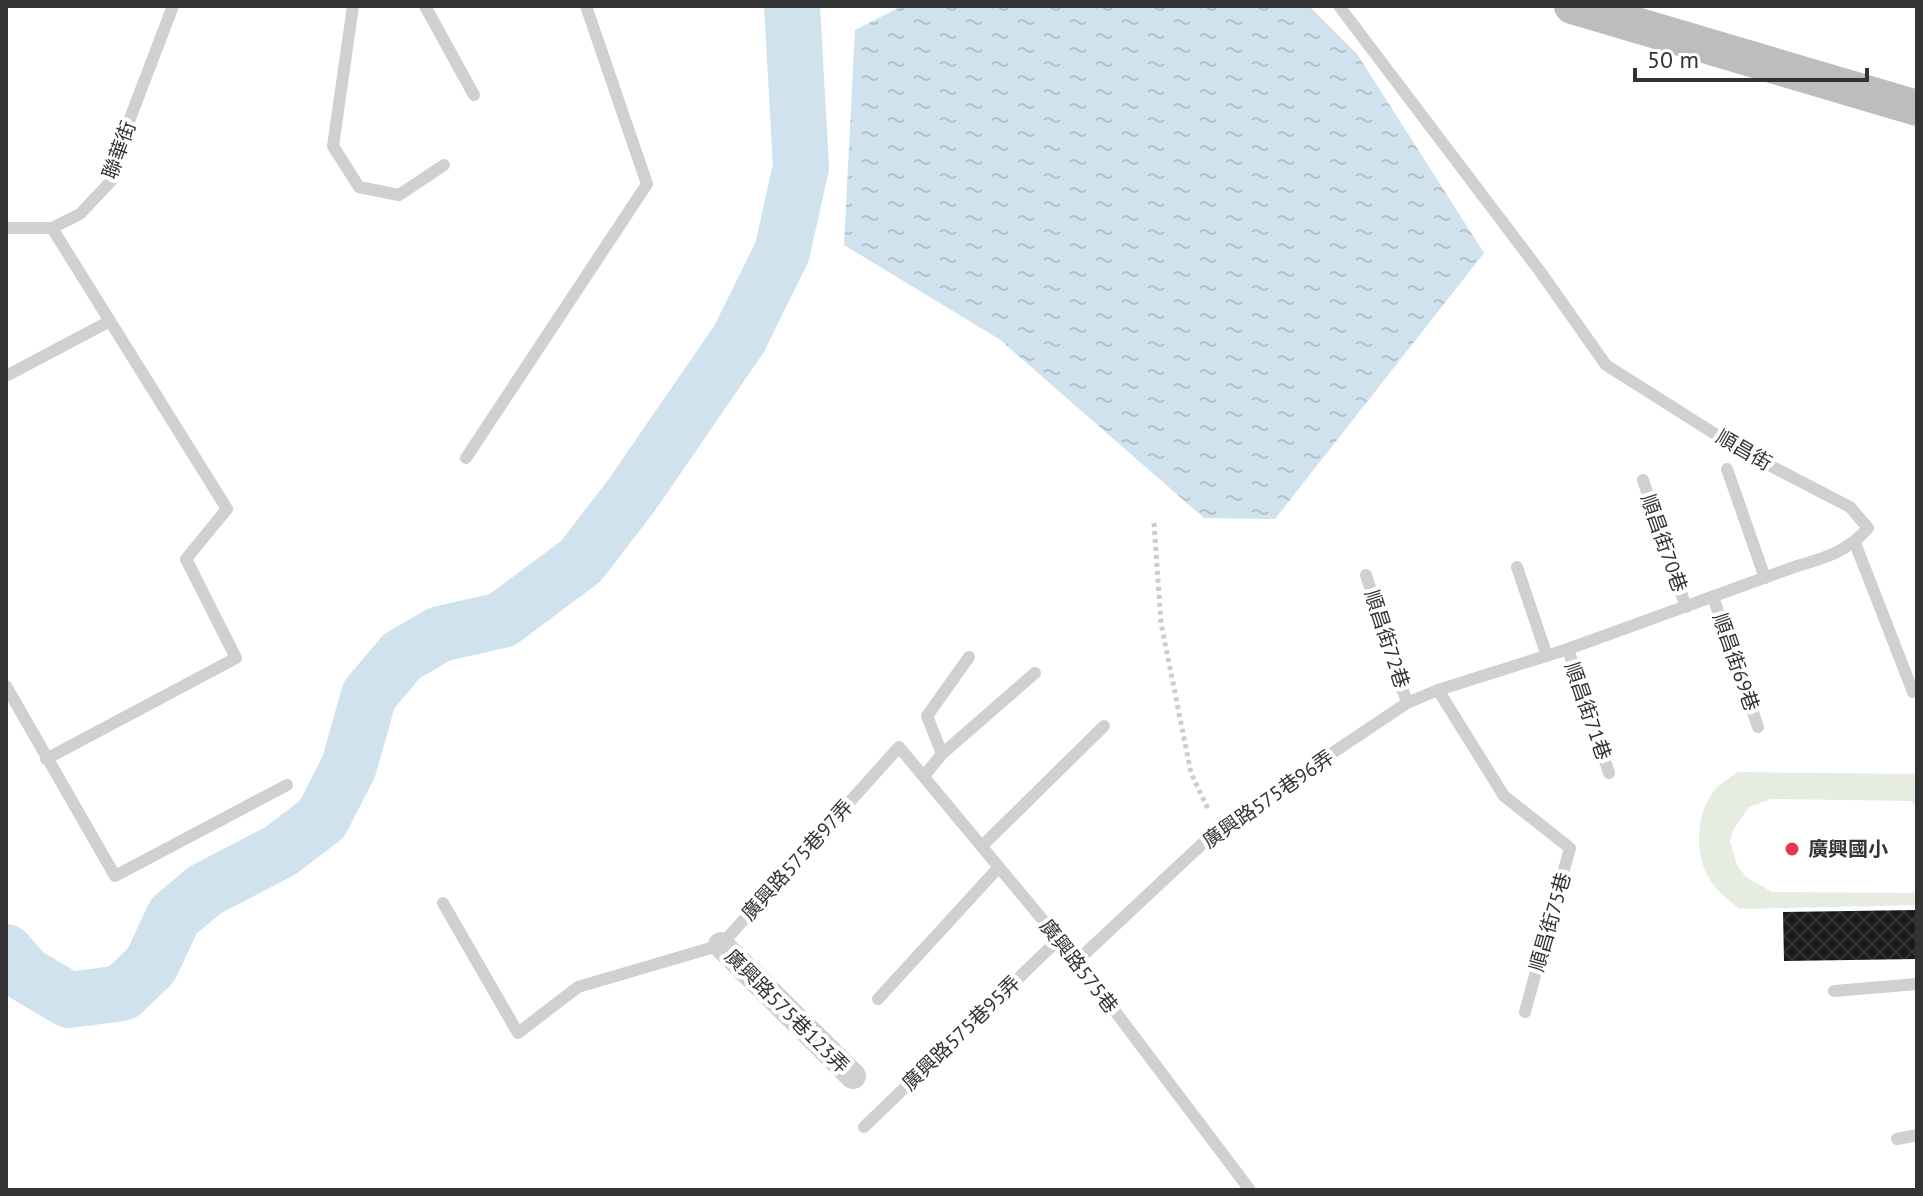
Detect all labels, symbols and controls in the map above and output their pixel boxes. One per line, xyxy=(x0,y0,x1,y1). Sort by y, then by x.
scale bar xyxy=(1635,32,1867,82)
text: 50 m xyxy=(1647,44,1699,75)
street label: 聯華街 xyxy=(97,117,141,183)
street label: 順昌街 xyxy=(1712,424,1776,476)
street label: 順昌街70巷 xyxy=(1635,491,1693,595)
street label: 順昌街72巷 xyxy=(1359,587,1415,691)
street label: 順昌街69巷 xyxy=(1707,610,1765,714)
street label: 順昌街71巷 xyxy=(1559,659,1617,763)
street label: 廣興路575巷96弄 xyxy=(1197,744,1339,854)
street label: 廣興路575巷97弄 xyxy=(736,794,858,926)
place label: 廣興國小 xyxy=(1808,836,1888,862)
marker: 廣興國小 xyxy=(1783,840,1801,858)
street label: 順昌街75巷 xyxy=(1523,869,1577,975)
street label: 廣興路575巷 xyxy=(1034,914,1124,1018)
street label: 廣興路575巷123弄 xyxy=(719,943,855,1079)
street label: 廣興路575巷95弄 xyxy=(896,970,1026,1096)

